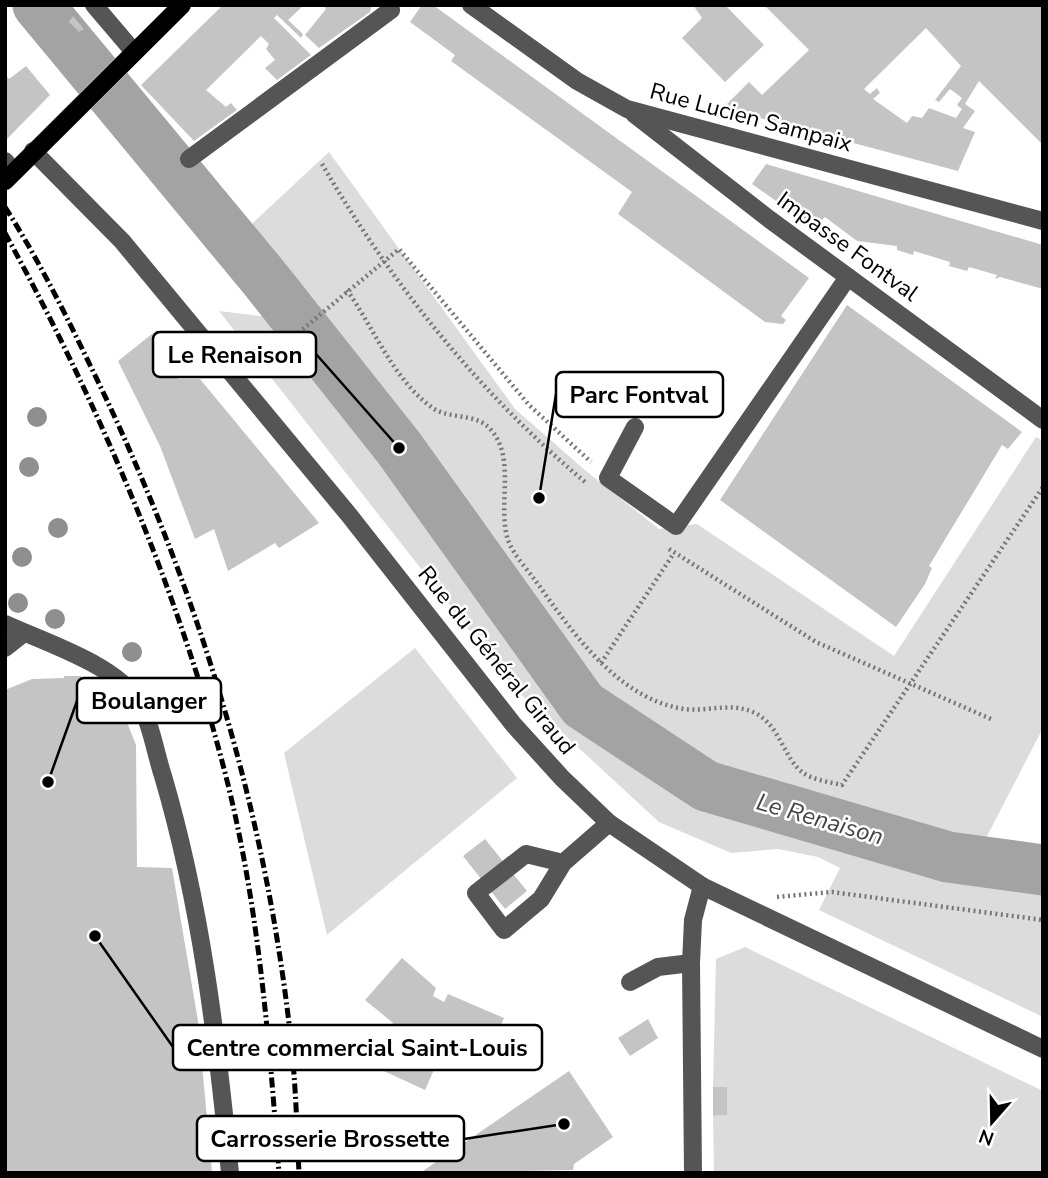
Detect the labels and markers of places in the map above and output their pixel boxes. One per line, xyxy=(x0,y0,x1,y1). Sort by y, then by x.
callout: Le Renaison xyxy=(153,332,316,377)
callout: Parc Fontval xyxy=(556,372,723,417)
callout: Boulanger xyxy=(77,678,221,723)
callout: Centre commercial Saint-Louis xyxy=(173,1025,542,1070)
callout: Carrosserie Brossette xyxy=(197,1116,464,1161)

